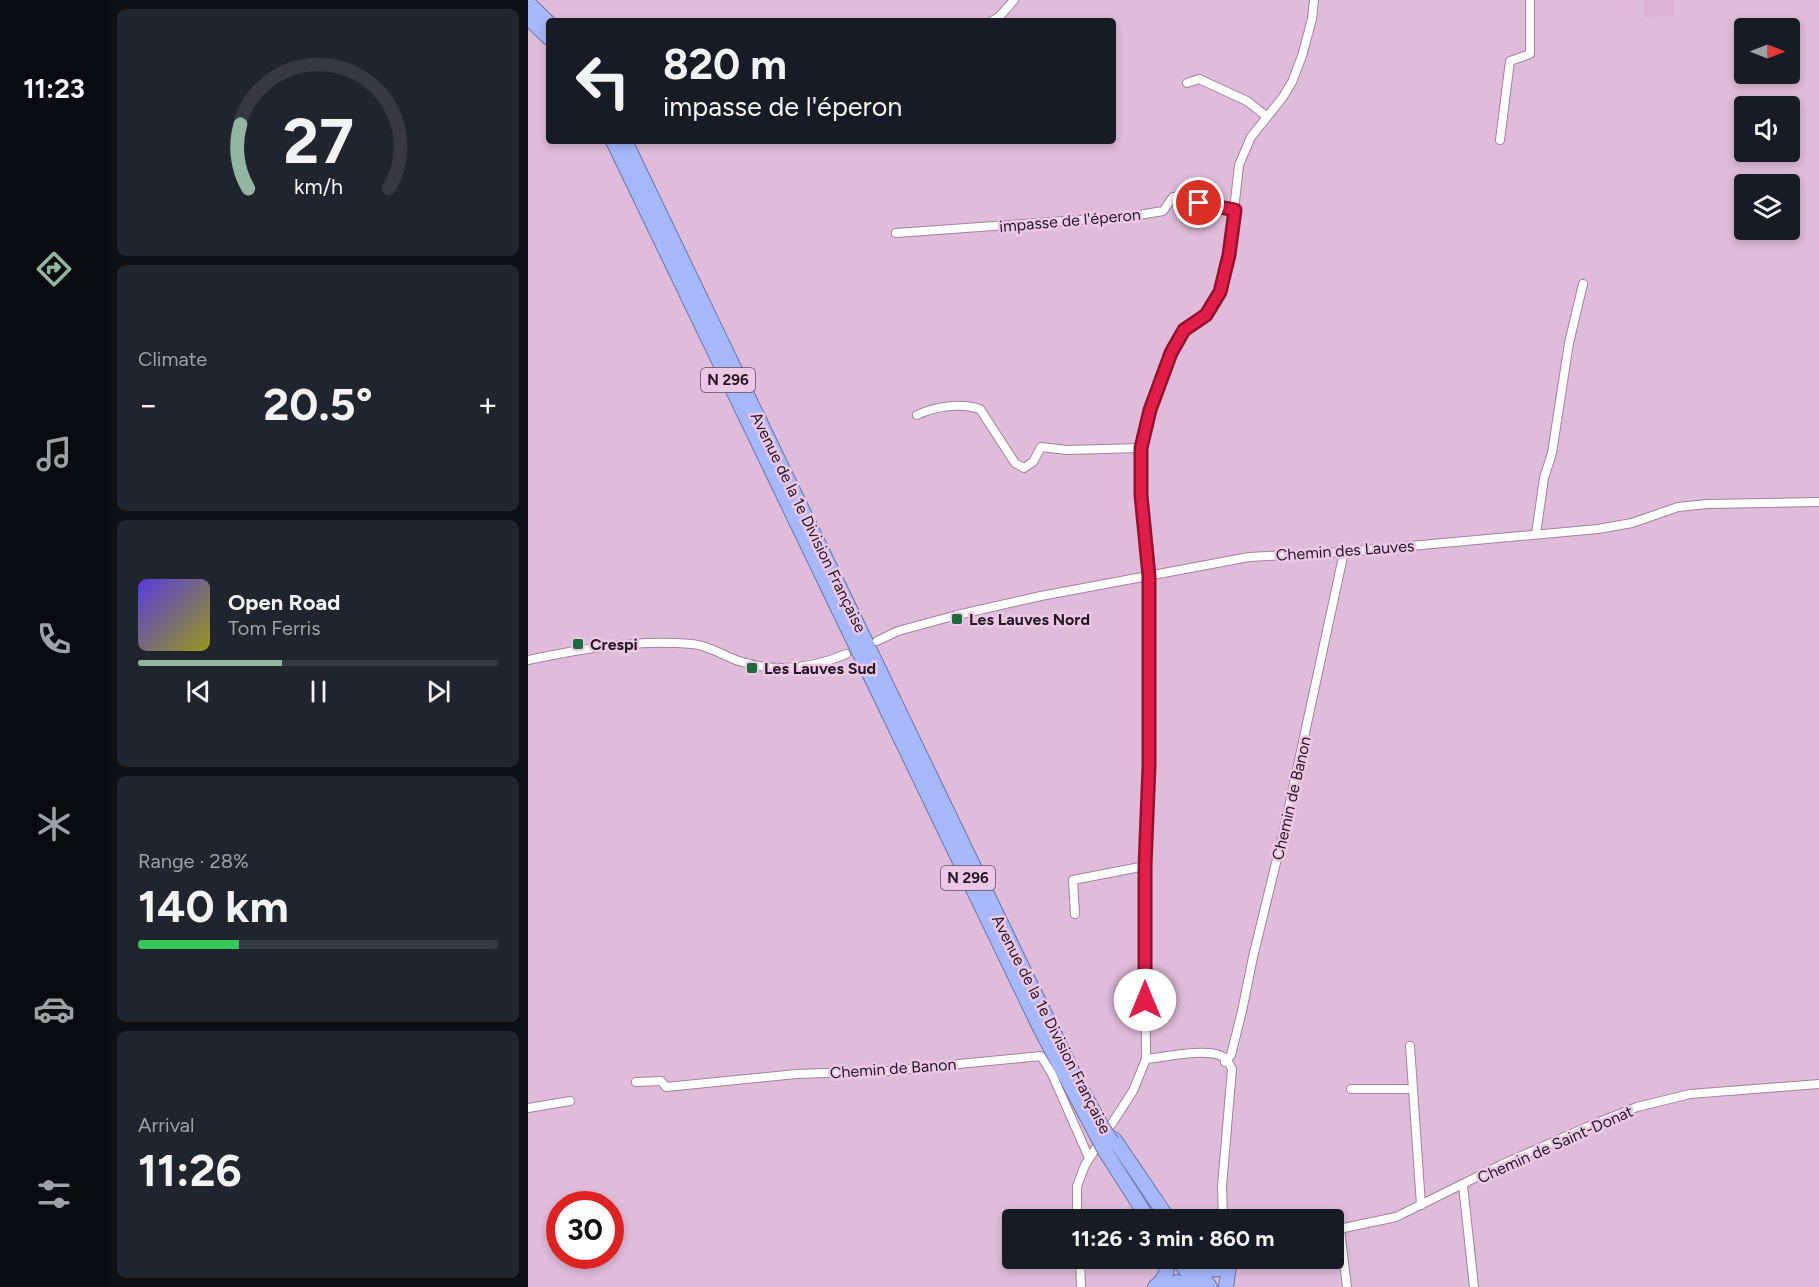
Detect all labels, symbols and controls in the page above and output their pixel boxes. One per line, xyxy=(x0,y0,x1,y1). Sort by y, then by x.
north arrow xyxy=(1734,18,1800,84)
map controls xyxy=(1734,18,1800,240)
text: 820 m xyxy=(663,39,787,90)
icon: left xyxy=(564,42,642,120)
text: 11:23 xyxy=(23,72,85,105)
text: impasse de l'éperon xyxy=(663,90,902,123)
button: sound xyxy=(1734,96,1800,162)
text: 27 xyxy=(283,104,353,179)
button: layers xyxy=(1734,174,1800,240)
text: km/h xyxy=(294,175,342,200)
pin xyxy=(1173,177,1224,228)
icon: arrive xyxy=(1182,186,1215,219)
street label: impasse de l'éperon xyxy=(999,205,1142,236)
icon: directions xyxy=(33,248,75,290)
text: Climate xyxy=(138,347,207,371)
road number: N 296 xyxy=(701,368,755,392)
text: 20.5° xyxy=(263,377,373,431)
text: − xyxy=(138,385,159,424)
text: + xyxy=(477,385,498,424)
street label: Avenue de la 1e Division Française xyxy=(747,409,870,636)
icon: music xyxy=(33,433,75,475)
street label: Chemin des Lauves xyxy=(1275,536,1415,565)
text: Open Road xyxy=(228,589,340,616)
place label: Les Lauves Nord xyxy=(969,610,1090,629)
marker: Les Lauves Nord xyxy=(950,612,964,626)
text: Tom Ferris xyxy=(228,616,321,640)
icon: phone xyxy=(33,618,75,660)
place label: Crespi xyxy=(590,635,638,654)
marker: Crespi xyxy=(571,637,585,651)
place label: Les Lauves Sud xyxy=(764,659,876,678)
marker: Les Lauves Sud xyxy=(745,661,759,675)
icon: previous xyxy=(182,675,215,708)
icon: pause xyxy=(302,675,335,708)
icon: next xyxy=(422,675,455,708)
street label: Chemin de Banon xyxy=(1268,734,1315,862)
icon: climate xyxy=(33,803,75,845)
text: Range · 28% xyxy=(138,849,249,873)
road number: N 296 xyxy=(941,866,995,890)
text: 140 km xyxy=(138,879,289,933)
street label: Avenue de la 1e Division Française xyxy=(988,912,1115,1137)
position arrow xyxy=(1113,968,1177,1032)
icon: car xyxy=(33,988,75,1030)
street label: Chemin de Banon xyxy=(829,1055,957,1082)
street label: Chemin de Saint-Donat xyxy=(1474,1102,1636,1187)
text: Arrival xyxy=(138,1113,194,1137)
text: 11:26 xyxy=(138,1143,242,1197)
icon: filters xyxy=(33,1173,75,1215)
speed limit sign: 30 xyxy=(546,1191,624,1269)
text: 11:26 · 3 min · 860 m xyxy=(1072,1225,1274,1252)

